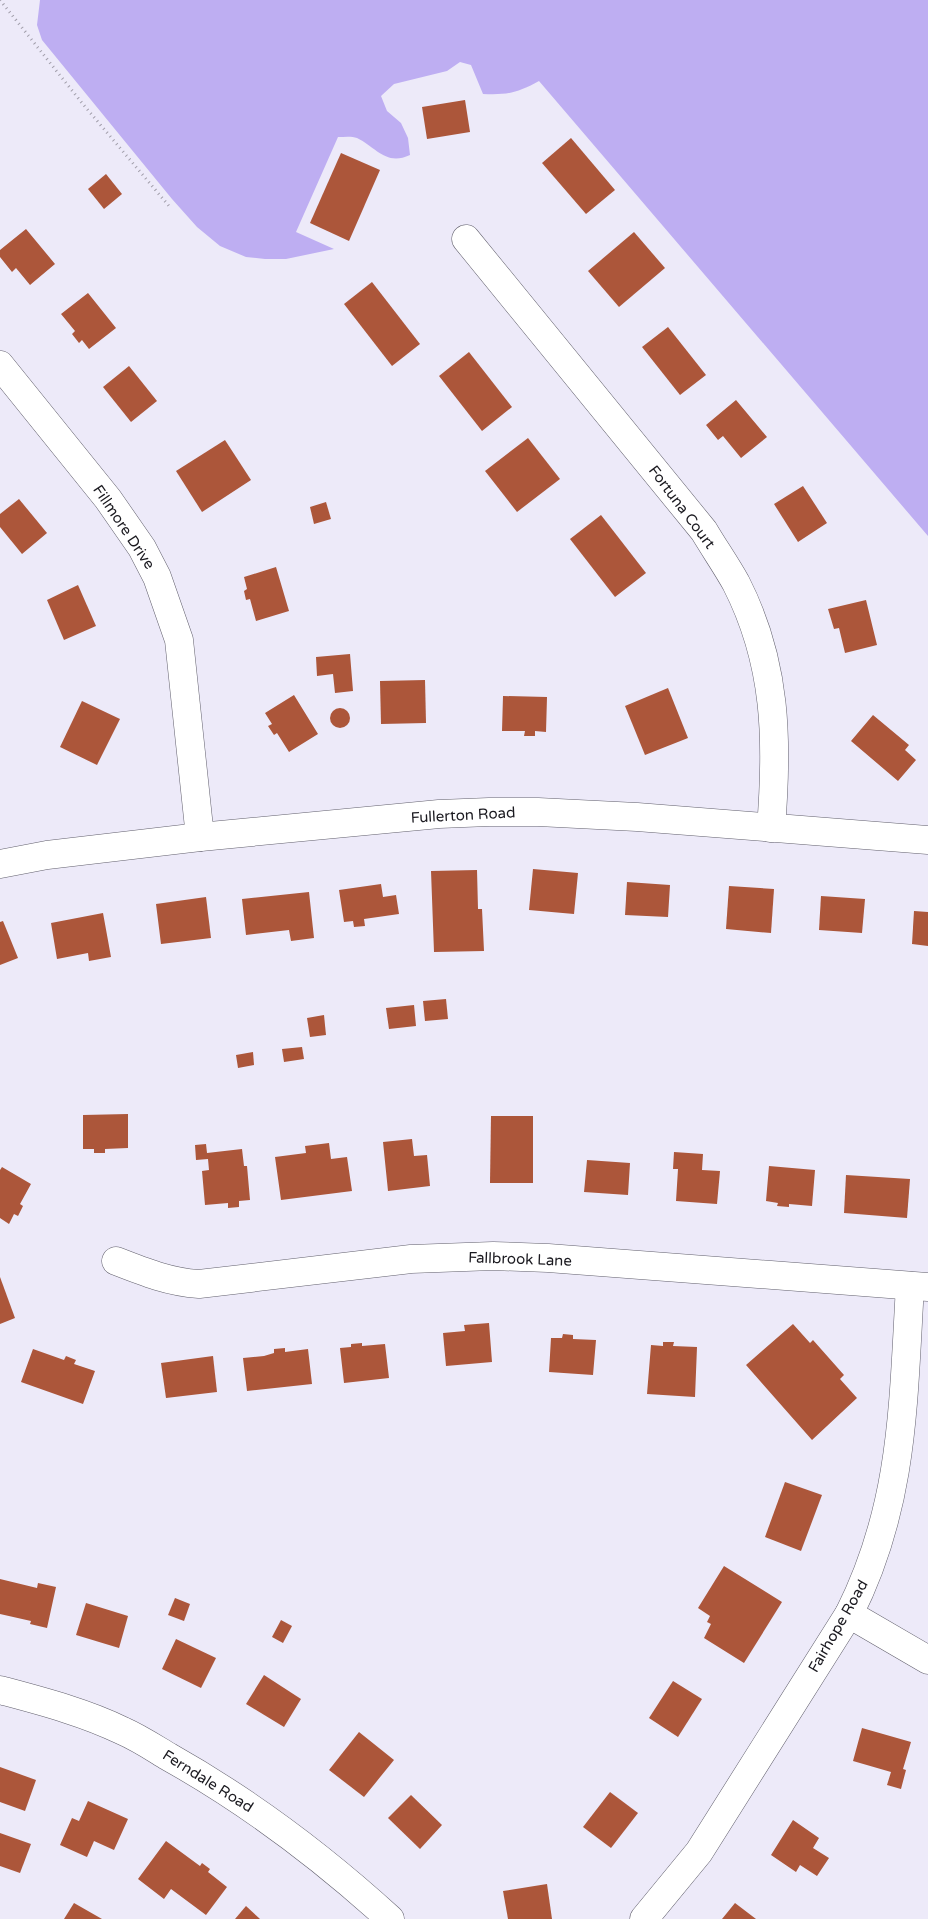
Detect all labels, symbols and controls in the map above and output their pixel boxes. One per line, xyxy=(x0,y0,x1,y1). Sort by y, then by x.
street label: Fortuna Court xyxy=(645,462,719,552)
street label: Fillmore Drive xyxy=(89,481,159,573)
street label: Fullerton Road xyxy=(410,803,516,827)
street label: Fallbrook Lane xyxy=(468,1248,572,1270)
street label: Fairhope Road xyxy=(804,1577,872,1675)
street label: Ferndale Road xyxy=(159,1746,257,1816)

